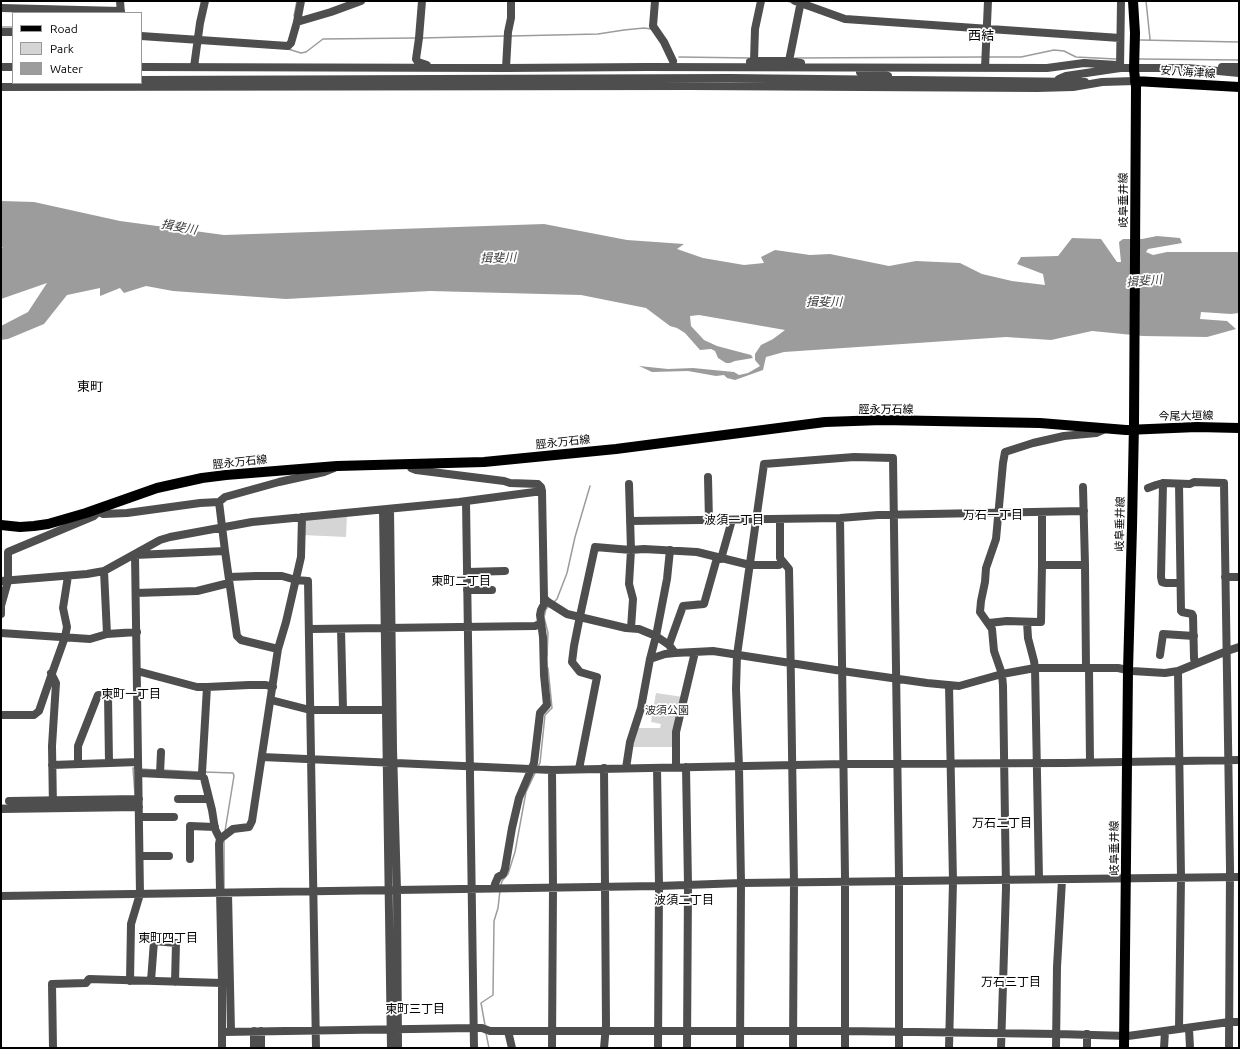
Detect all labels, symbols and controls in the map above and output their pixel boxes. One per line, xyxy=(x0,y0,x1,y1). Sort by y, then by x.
legend xyxy=(12,12,142,84)
text: Road xyxy=(50,22,78,35)
district label: 西結 xyxy=(968,28,994,44)
text: Park xyxy=(50,42,74,55)
text: Water xyxy=(50,62,83,75)
street label: 安八海津線 xyxy=(1160,63,1216,81)
street label: 岐阜垂井線 xyxy=(1116,173,1130,227)
water label: 揖斐川 xyxy=(160,217,198,237)
water label: 揖斐川 xyxy=(480,250,516,266)
water label: 揖斐川 xyxy=(1125,272,1163,290)
water label: 揖斐川 xyxy=(806,295,842,309)
district label: 東町 xyxy=(77,379,103,395)
street label: 脛永万石線 xyxy=(859,402,913,416)
street label: 今尾大垣線 xyxy=(1158,409,1214,423)
street label: 脛永万石線 xyxy=(535,433,591,451)
street label: 脛永万石線 xyxy=(212,453,268,471)
street label: 岐阜垂井線 xyxy=(1113,496,1127,552)
district label: 万石一丁目 xyxy=(963,508,1023,522)
district label: 波須一丁目 xyxy=(704,513,764,527)
district label: 東町二丁目 xyxy=(431,574,491,588)
district label: 東町一丁目 xyxy=(101,687,161,701)
park label: 波須公園 xyxy=(645,703,689,717)
district label: 万石二丁目 xyxy=(972,816,1032,830)
street label: 岐阜垂井線 xyxy=(1107,821,1121,875)
district label: 波須二丁目 xyxy=(654,893,714,907)
district label: 東町四丁目 xyxy=(138,931,198,945)
district label: 万石三丁目 xyxy=(981,975,1041,989)
district label: 東町三丁目 xyxy=(385,1002,445,1016)

